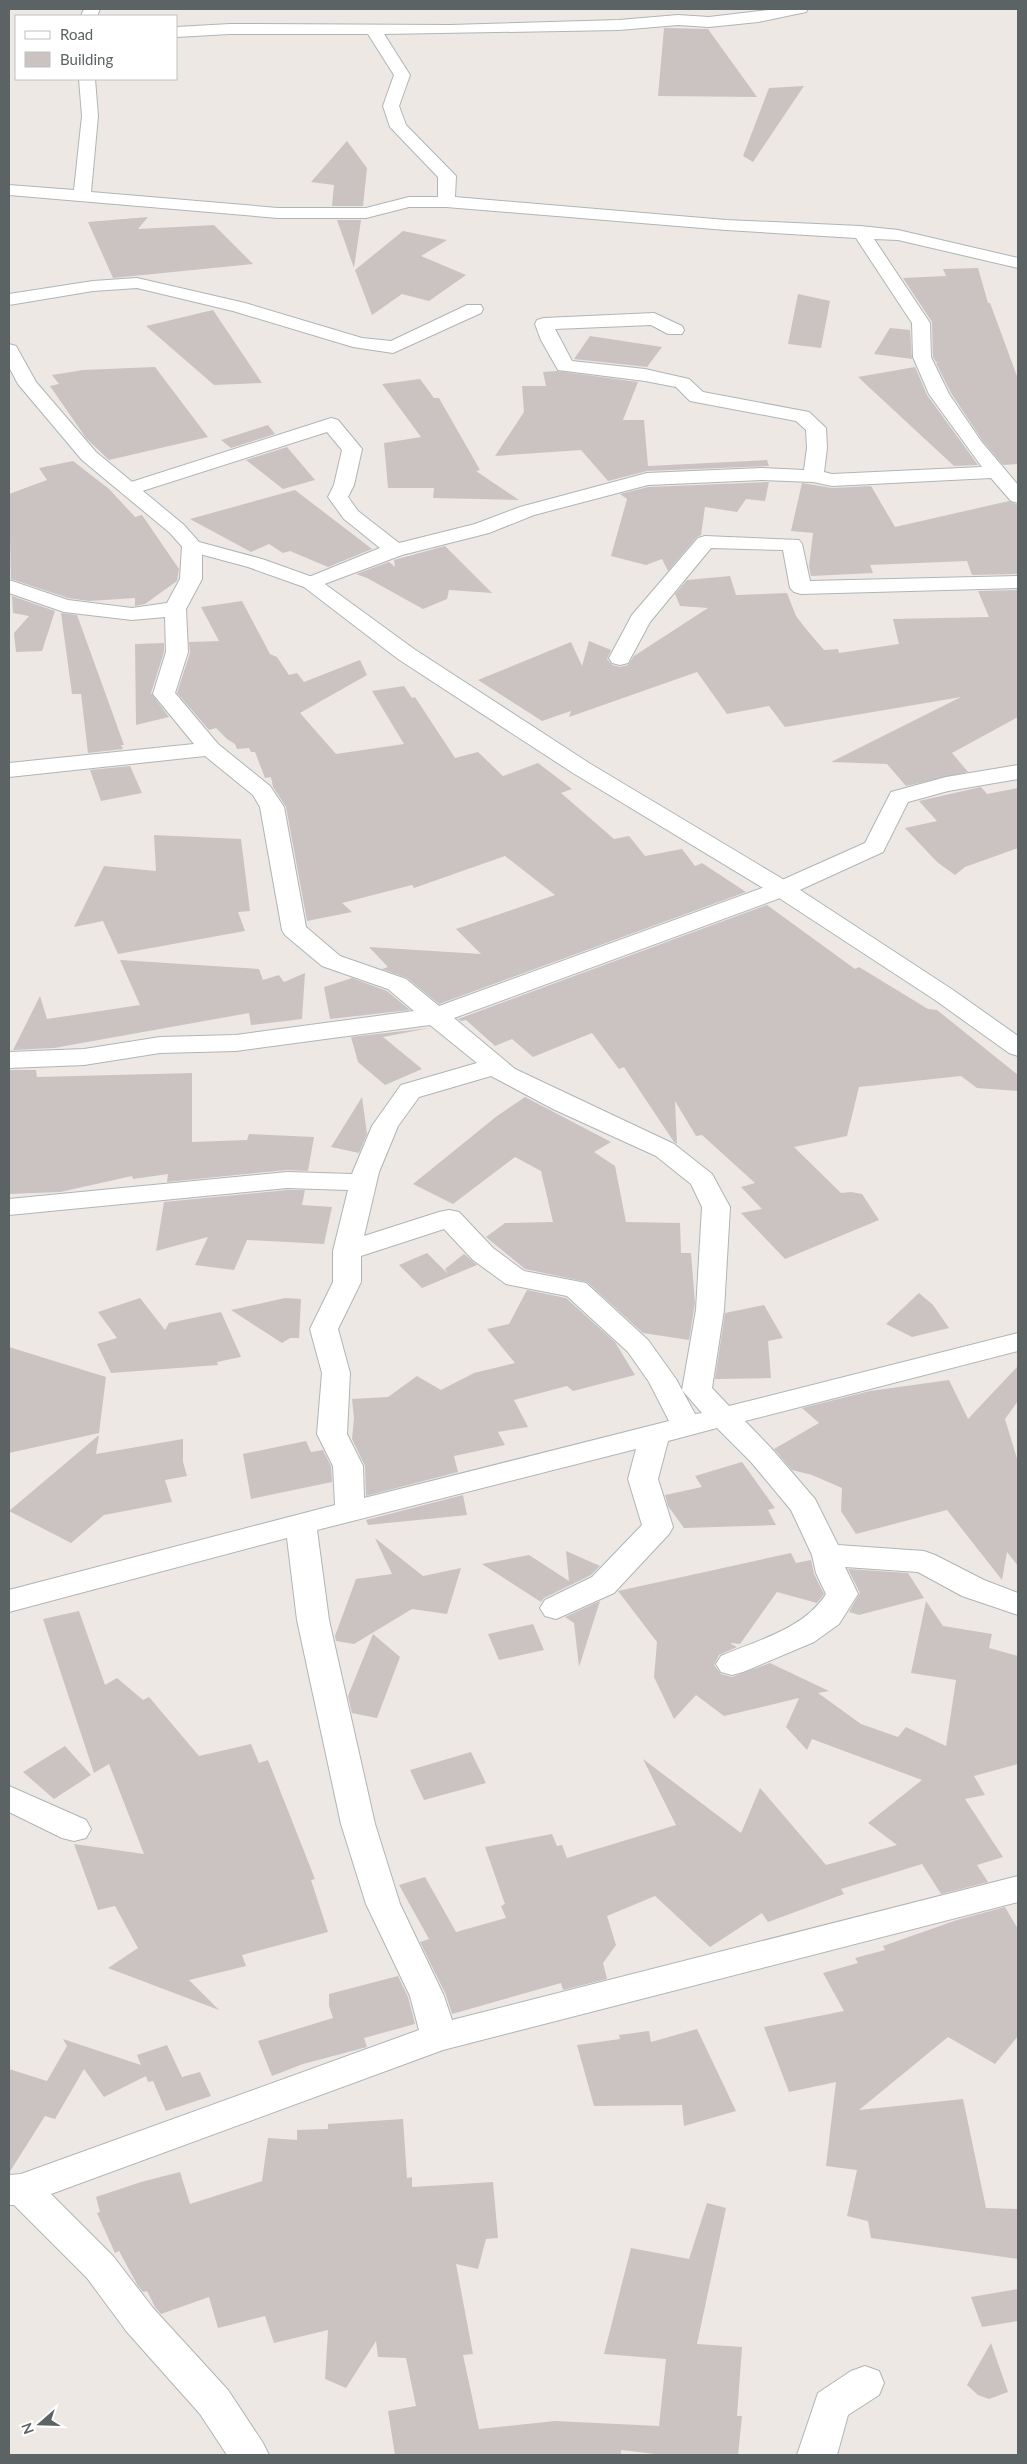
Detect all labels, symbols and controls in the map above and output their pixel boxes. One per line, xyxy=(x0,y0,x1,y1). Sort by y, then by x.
legend xyxy=(15,15,178,80)
text: Road xyxy=(60,25,93,43)
text: Building xyxy=(60,50,113,68)
north arrow xyxy=(15,2399,65,2449)
text: N xyxy=(17,2421,37,2437)

